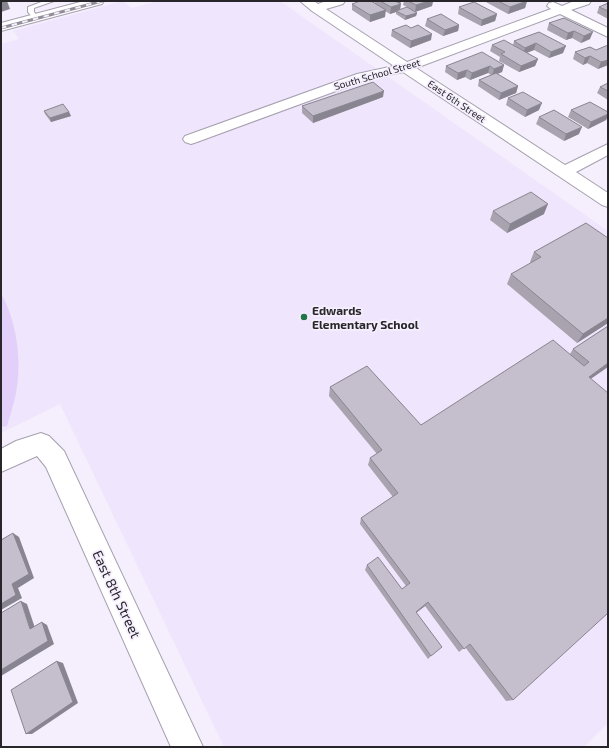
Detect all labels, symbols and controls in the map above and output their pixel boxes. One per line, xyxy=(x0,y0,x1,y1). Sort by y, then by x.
street label: South School Street xyxy=(332,56,422,92)
street label: East 6th Street xyxy=(426,77,489,125)
place label: Edwards Elementary School xyxy=(312,303,419,332)
marker: Edwards Elementary School xyxy=(299,312,309,322)
street label: East 8th Street xyxy=(89,547,145,641)

